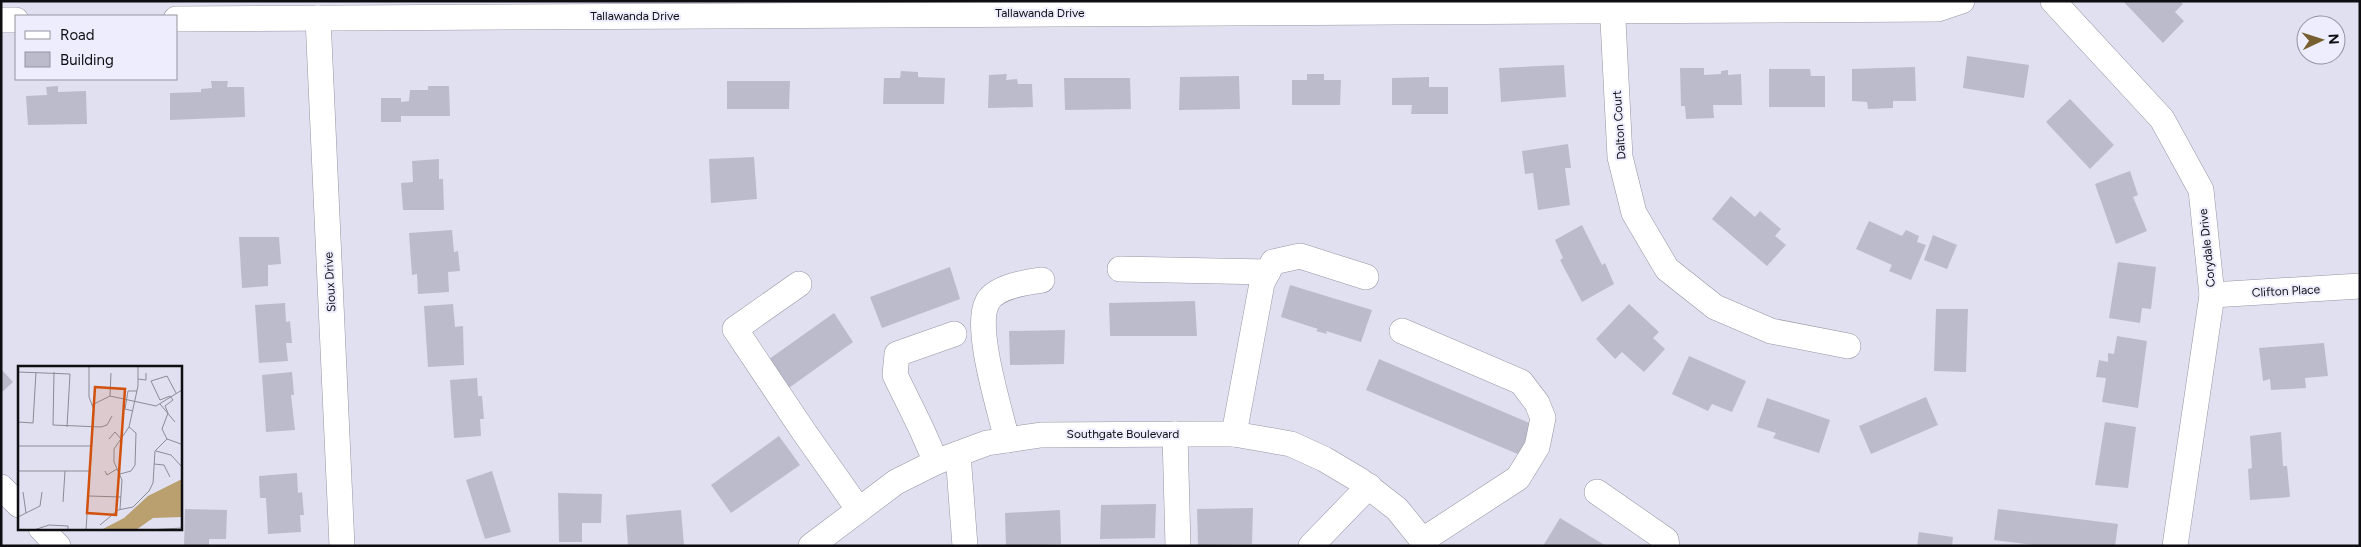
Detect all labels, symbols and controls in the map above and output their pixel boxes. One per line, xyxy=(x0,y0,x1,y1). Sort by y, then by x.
street label: Tallawanda Drive xyxy=(995,6,1085,20)
street label: Tallawanda Drive xyxy=(590,9,680,23)
legend xyxy=(15,15,178,80)
north arrow xyxy=(2296,15,2346,65)
text: Road xyxy=(60,26,95,44)
text: N xyxy=(2325,33,2342,45)
text: Building xyxy=(60,51,114,69)
street label: Dalton Court xyxy=(1610,90,1628,160)
street label: Corydale Drive xyxy=(2196,208,2218,288)
street label: Sioux Drive xyxy=(321,251,339,312)
street label: Clifton Place xyxy=(2251,282,2321,300)
inset map xyxy=(18,366,181,530)
street label: Southgate Boulevard xyxy=(1067,427,1179,441)

